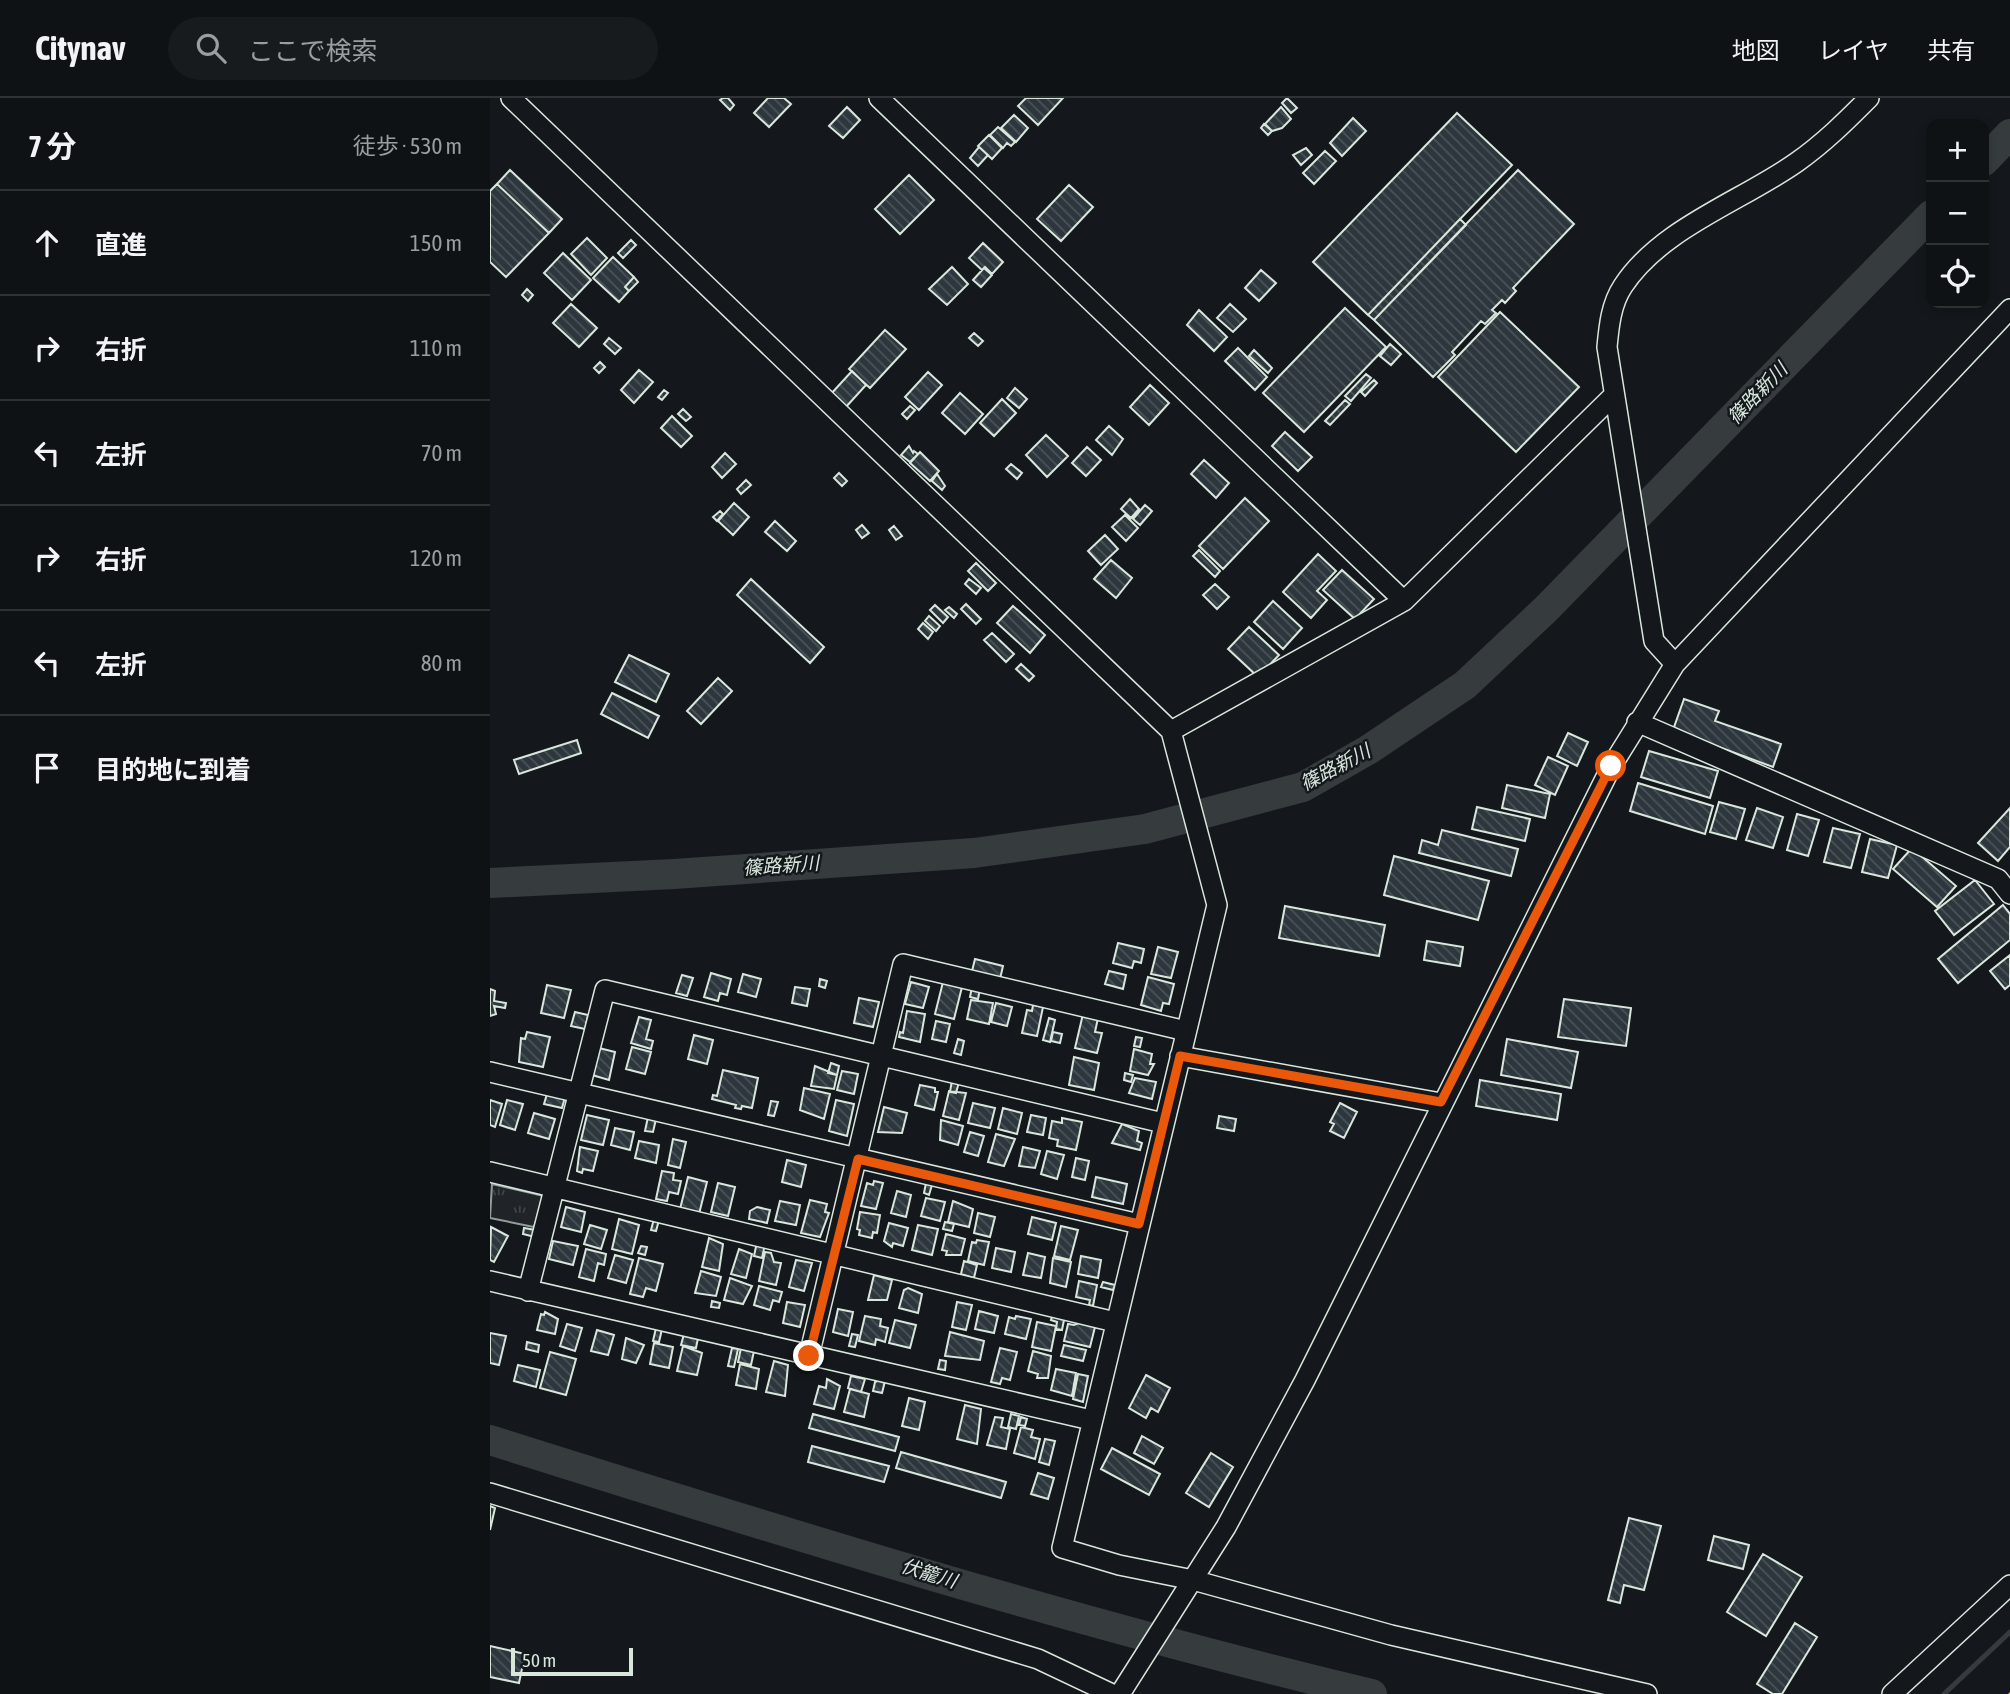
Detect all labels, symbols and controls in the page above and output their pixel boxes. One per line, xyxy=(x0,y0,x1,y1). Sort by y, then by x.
search box xyxy=(168,17,658,80)
text: Citynav xyxy=(35,29,126,67)
icon: search xyxy=(192,29,230,67)
text: ここで検索 xyxy=(248,36,378,66)
text: 地図 xyxy=(1732,37,1780,64)
text: レイヤ xyxy=(1818,37,1889,64)
text: 共有 xyxy=(1927,37,1975,64)
map controls xyxy=(1926,119,1989,308)
button: + xyxy=(1926,119,1989,182)
text: 7 分 xyxy=(28,129,76,163)
text: 徒歩 · 530 m xyxy=(353,133,462,159)
button: − xyxy=(1926,182,1989,245)
icon: ahead xyxy=(28,224,66,262)
text: 直進 xyxy=(95,230,147,260)
text: 150 m xyxy=(410,230,462,256)
button: locate xyxy=(1926,245,1989,308)
icon: right xyxy=(28,329,66,367)
text: 右折 xyxy=(95,335,147,365)
text: 110 m xyxy=(410,335,462,361)
water label: 篠路新川 xyxy=(1723,357,1793,428)
icon: left xyxy=(28,434,66,472)
text: 左折 xyxy=(95,440,147,470)
text: 70 m xyxy=(421,440,462,466)
icon: right xyxy=(28,539,66,577)
text: 右折 xyxy=(95,545,147,575)
text: 120 m xyxy=(410,545,462,571)
icon: left xyxy=(28,644,66,682)
text: 左折 xyxy=(95,650,147,680)
text: 80 m xyxy=(421,650,462,676)
water label: 篠路新川 xyxy=(1296,739,1375,795)
icon: arrive xyxy=(28,749,66,787)
route start xyxy=(1595,750,1626,781)
text: 目的地に到着 xyxy=(95,755,251,785)
water label: 篠路新川 xyxy=(742,851,822,879)
route end xyxy=(793,1340,824,1371)
water label: 伏籠川 xyxy=(899,1554,961,1592)
scale bar xyxy=(511,1645,634,1677)
text: 50 m xyxy=(522,1649,556,1671)

